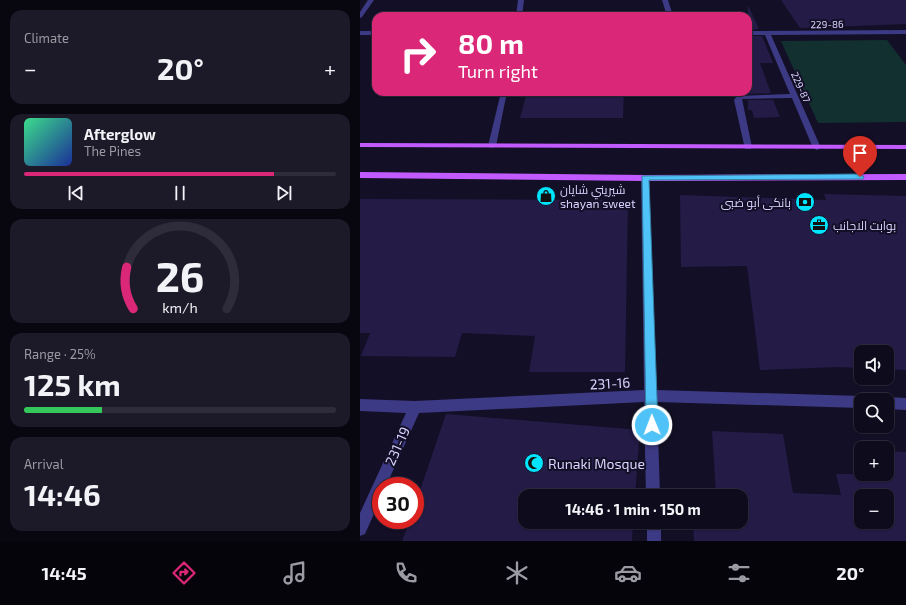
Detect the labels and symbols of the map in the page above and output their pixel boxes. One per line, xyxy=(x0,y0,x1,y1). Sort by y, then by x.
street label: 229-86 xyxy=(810,18,844,30)
street label: 229-87 xyxy=(789,70,813,104)
pin xyxy=(843,136,877,177)
place label: شيريني شايان shayan sweet xyxy=(560,182,636,210)
shop icon: شيريني شايان shayan sweet xyxy=(535,185,557,207)
bank icon: بانكى أبو ضبى xyxy=(794,191,816,213)
place label: بانكى أبو ضبى xyxy=(721,195,791,210)
office icon: بوابت الاجانب xyxy=(808,214,830,236)
place label: بوابت الاجانب xyxy=(833,218,896,233)
street label: 231-16 xyxy=(589,373,631,393)
position arrow xyxy=(631,404,673,446)
street label: 231-19 xyxy=(381,424,413,468)
mosque icon: Runaki Mosque xyxy=(523,452,545,474)
place label: Runaki Mosque xyxy=(548,455,645,472)
speed limit sign: 30 xyxy=(372,477,424,529)

